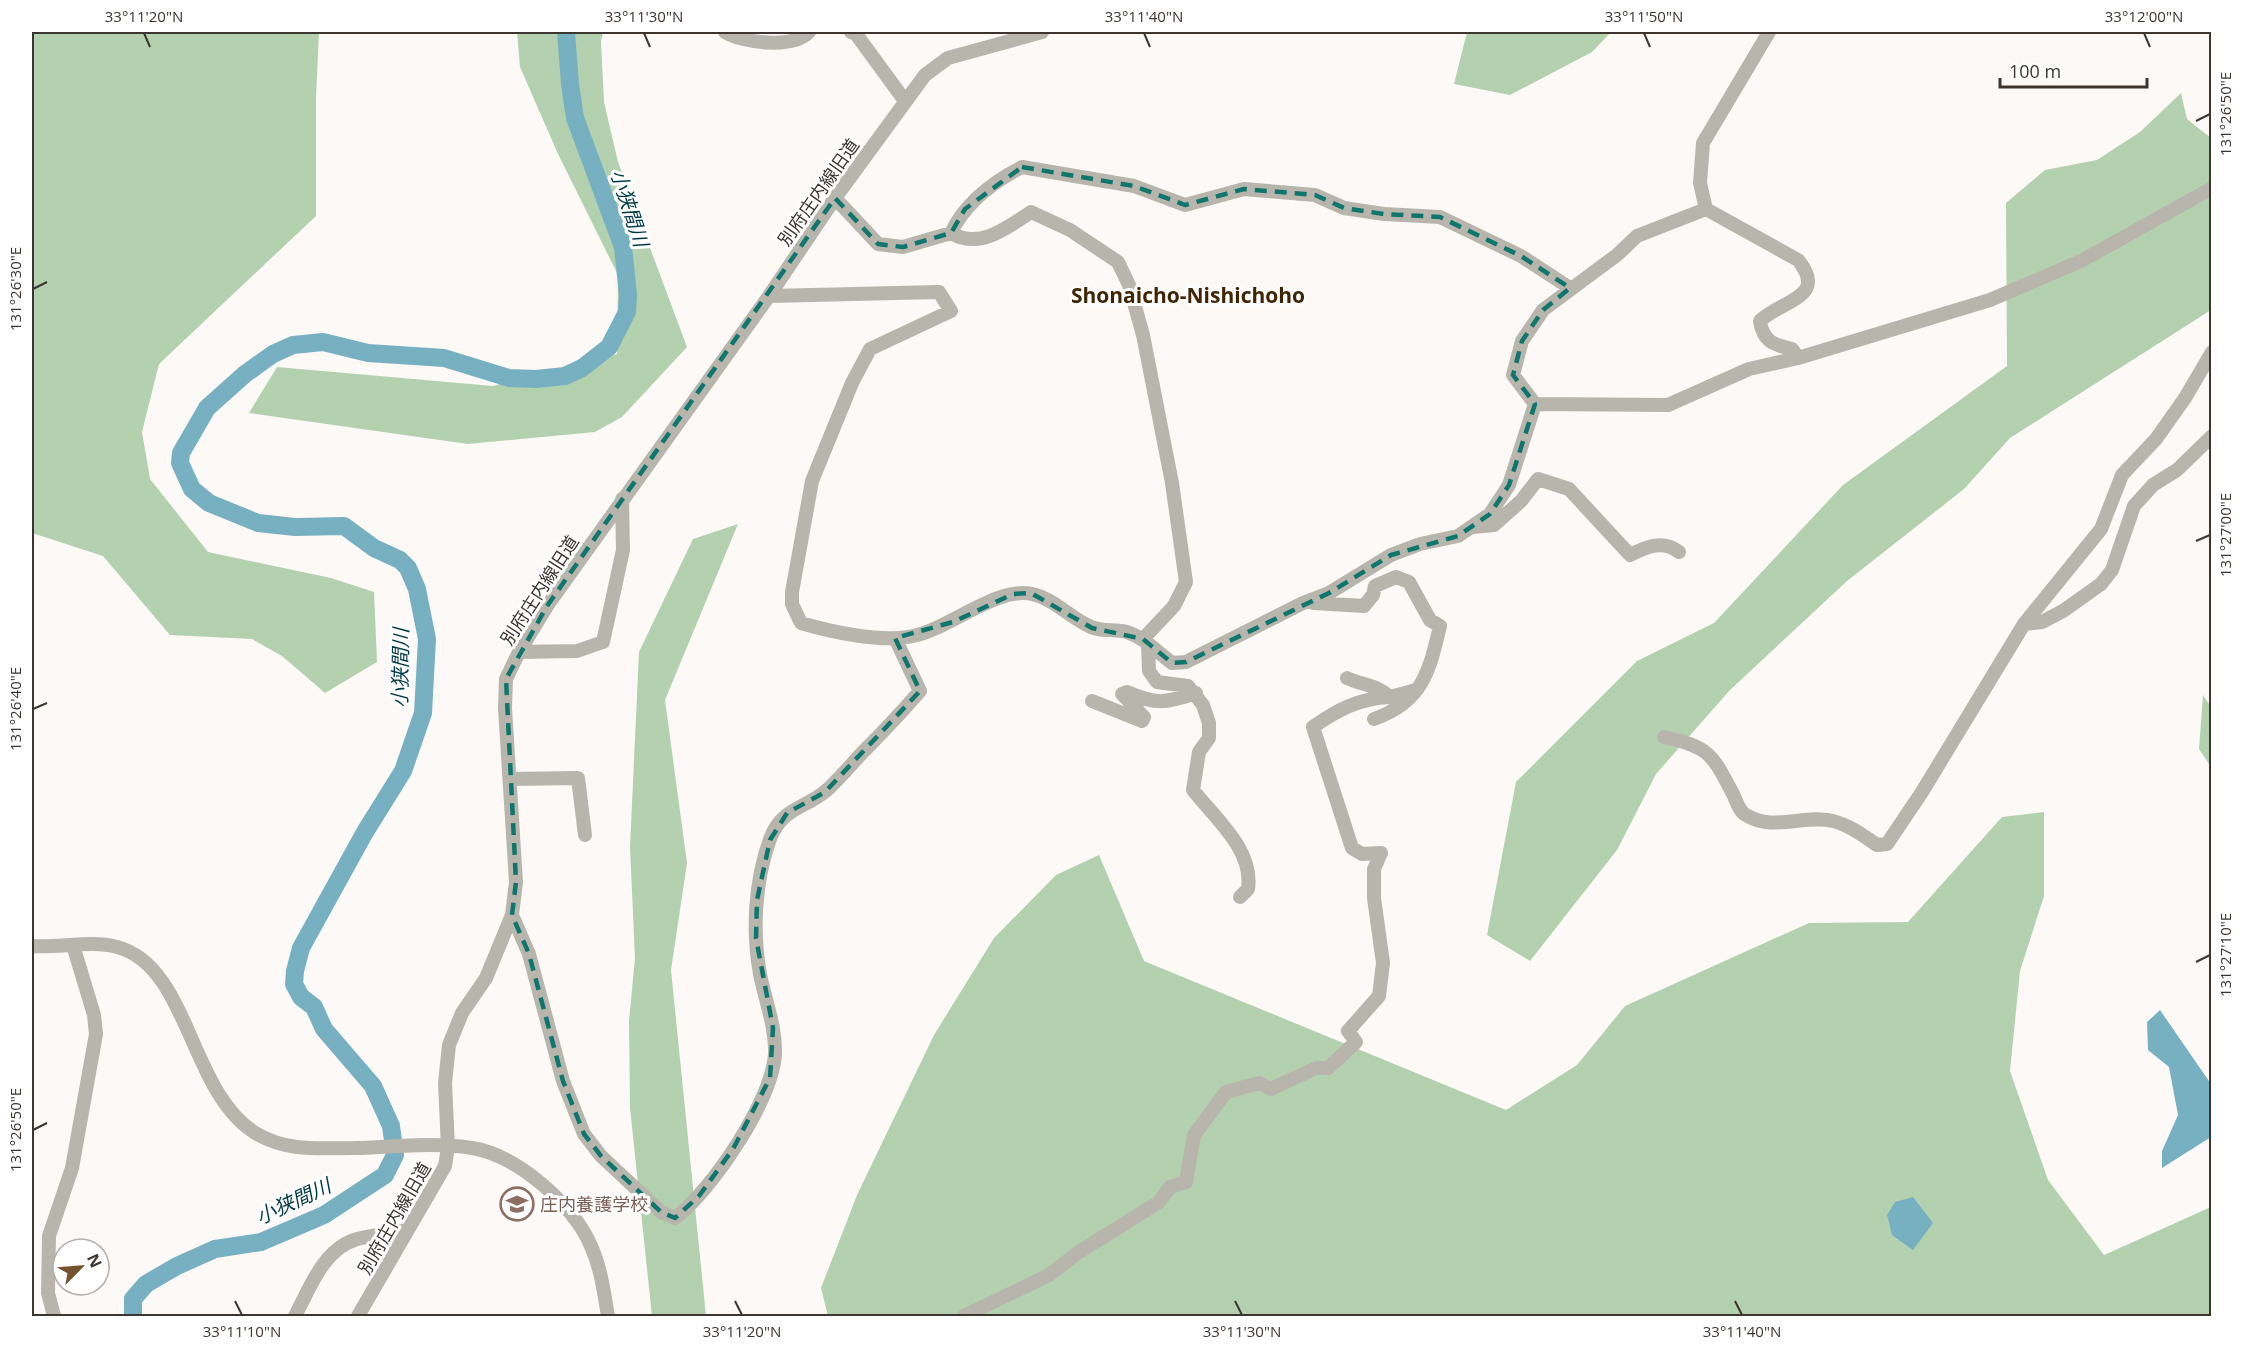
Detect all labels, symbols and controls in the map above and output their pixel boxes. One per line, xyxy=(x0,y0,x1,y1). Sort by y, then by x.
text: 33°11'20"N xyxy=(105,6,183,26)
text: 33°11'30"N xyxy=(605,6,683,26)
text: 33°11'40"N xyxy=(1105,6,1183,26)
text: 33°11'50"N xyxy=(1605,6,1683,26)
text: 33°12'00"N xyxy=(2105,6,2183,26)
scale bar xyxy=(2000,51,2147,89)
text: 100 m xyxy=(2009,59,2061,83)
text: 131°26'50"E xyxy=(2215,72,2235,156)
street label: 別府庄内線旧道 xyxy=(772,134,864,250)
water label: 小狭間川 xyxy=(605,166,656,252)
text: 131°26'30"E xyxy=(5,247,25,331)
district label: Shonaicho-Nishichoho xyxy=(1071,281,1305,309)
text: 131°27'00"E xyxy=(2215,493,2235,577)
street label: 別府庄内線旧道 xyxy=(495,531,583,649)
water label: 小狭間川 xyxy=(386,626,414,708)
text: 131°26'40"E xyxy=(5,667,25,751)
text: 131°27'10"E xyxy=(2215,913,2235,997)
text: 131°26'50"E xyxy=(5,1088,25,1172)
street label: 別府庄内線旧道 xyxy=(352,1157,436,1279)
water label: 小狭間川 xyxy=(251,1171,337,1230)
school or university icon: 庄内養護学校 xyxy=(499,1186,535,1222)
place label: 庄内養護学校 xyxy=(540,1192,648,1216)
north arrow xyxy=(51,1237,111,1297)
text: N xyxy=(82,1250,107,1271)
text: 33°11'10"N xyxy=(203,1321,281,1341)
text: 33°11'20"N xyxy=(703,1321,781,1341)
text: 33°11'30"N xyxy=(1203,1321,1281,1341)
text: 33°11'40"N xyxy=(1703,1321,1781,1341)

